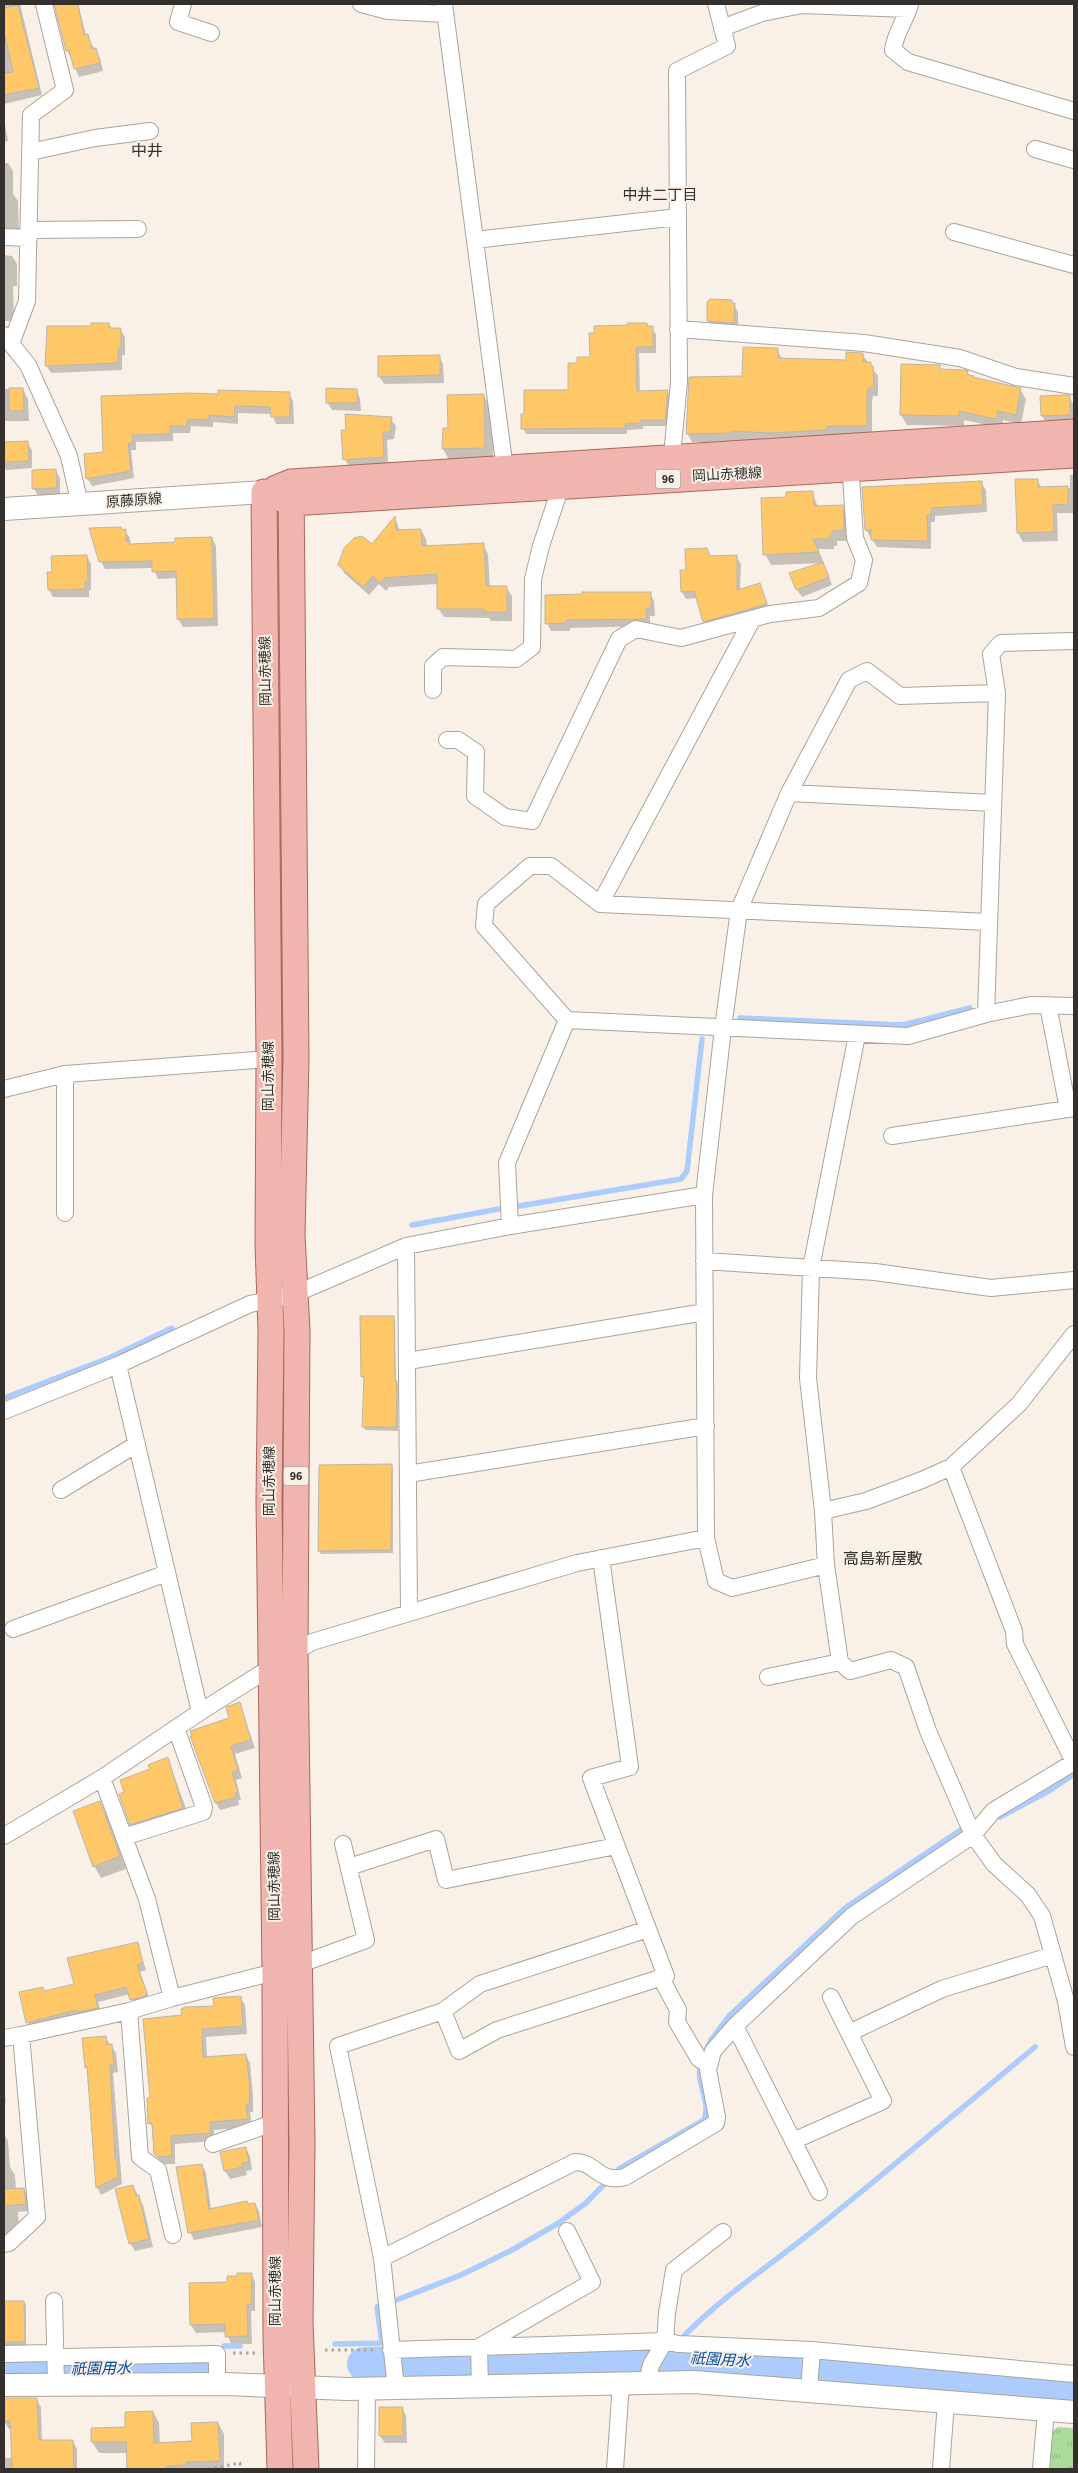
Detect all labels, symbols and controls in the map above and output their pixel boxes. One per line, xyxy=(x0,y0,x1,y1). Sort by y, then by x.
district label: 中井 xyxy=(131,140,163,162)
district label: 中井二丁目 xyxy=(622,185,698,206)
street label: 岡山赤穂線 xyxy=(692,463,762,487)
road number: 96 xyxy=(656,469,680,488)
street label: 原藤原線 xyxy=(105,489,163,513)
street label: 岡山赤穂線 xyxy=(255,636,277,706)
street label: 岡山赤穂線 xyxy=(259,1041,279,1111)
street label: 岡山赤穂線 xyxy=(260,1446,280,1516)
road number: 96 xyxy=(284,1466,308,1485)
district label: 高島新屋敷 xyxy=(843,1548,923,1570)
street label: 岡山赤穂線 xyxy=(264,1851,286,1921)
street label: 岡山赤穂線 xyxy=(266,2256,286,2326)
water label: 祇園用水 xyxy=(689,2348,752,2372)
water label: 祇園用水 xyxy=(71,2358,133,2380)

